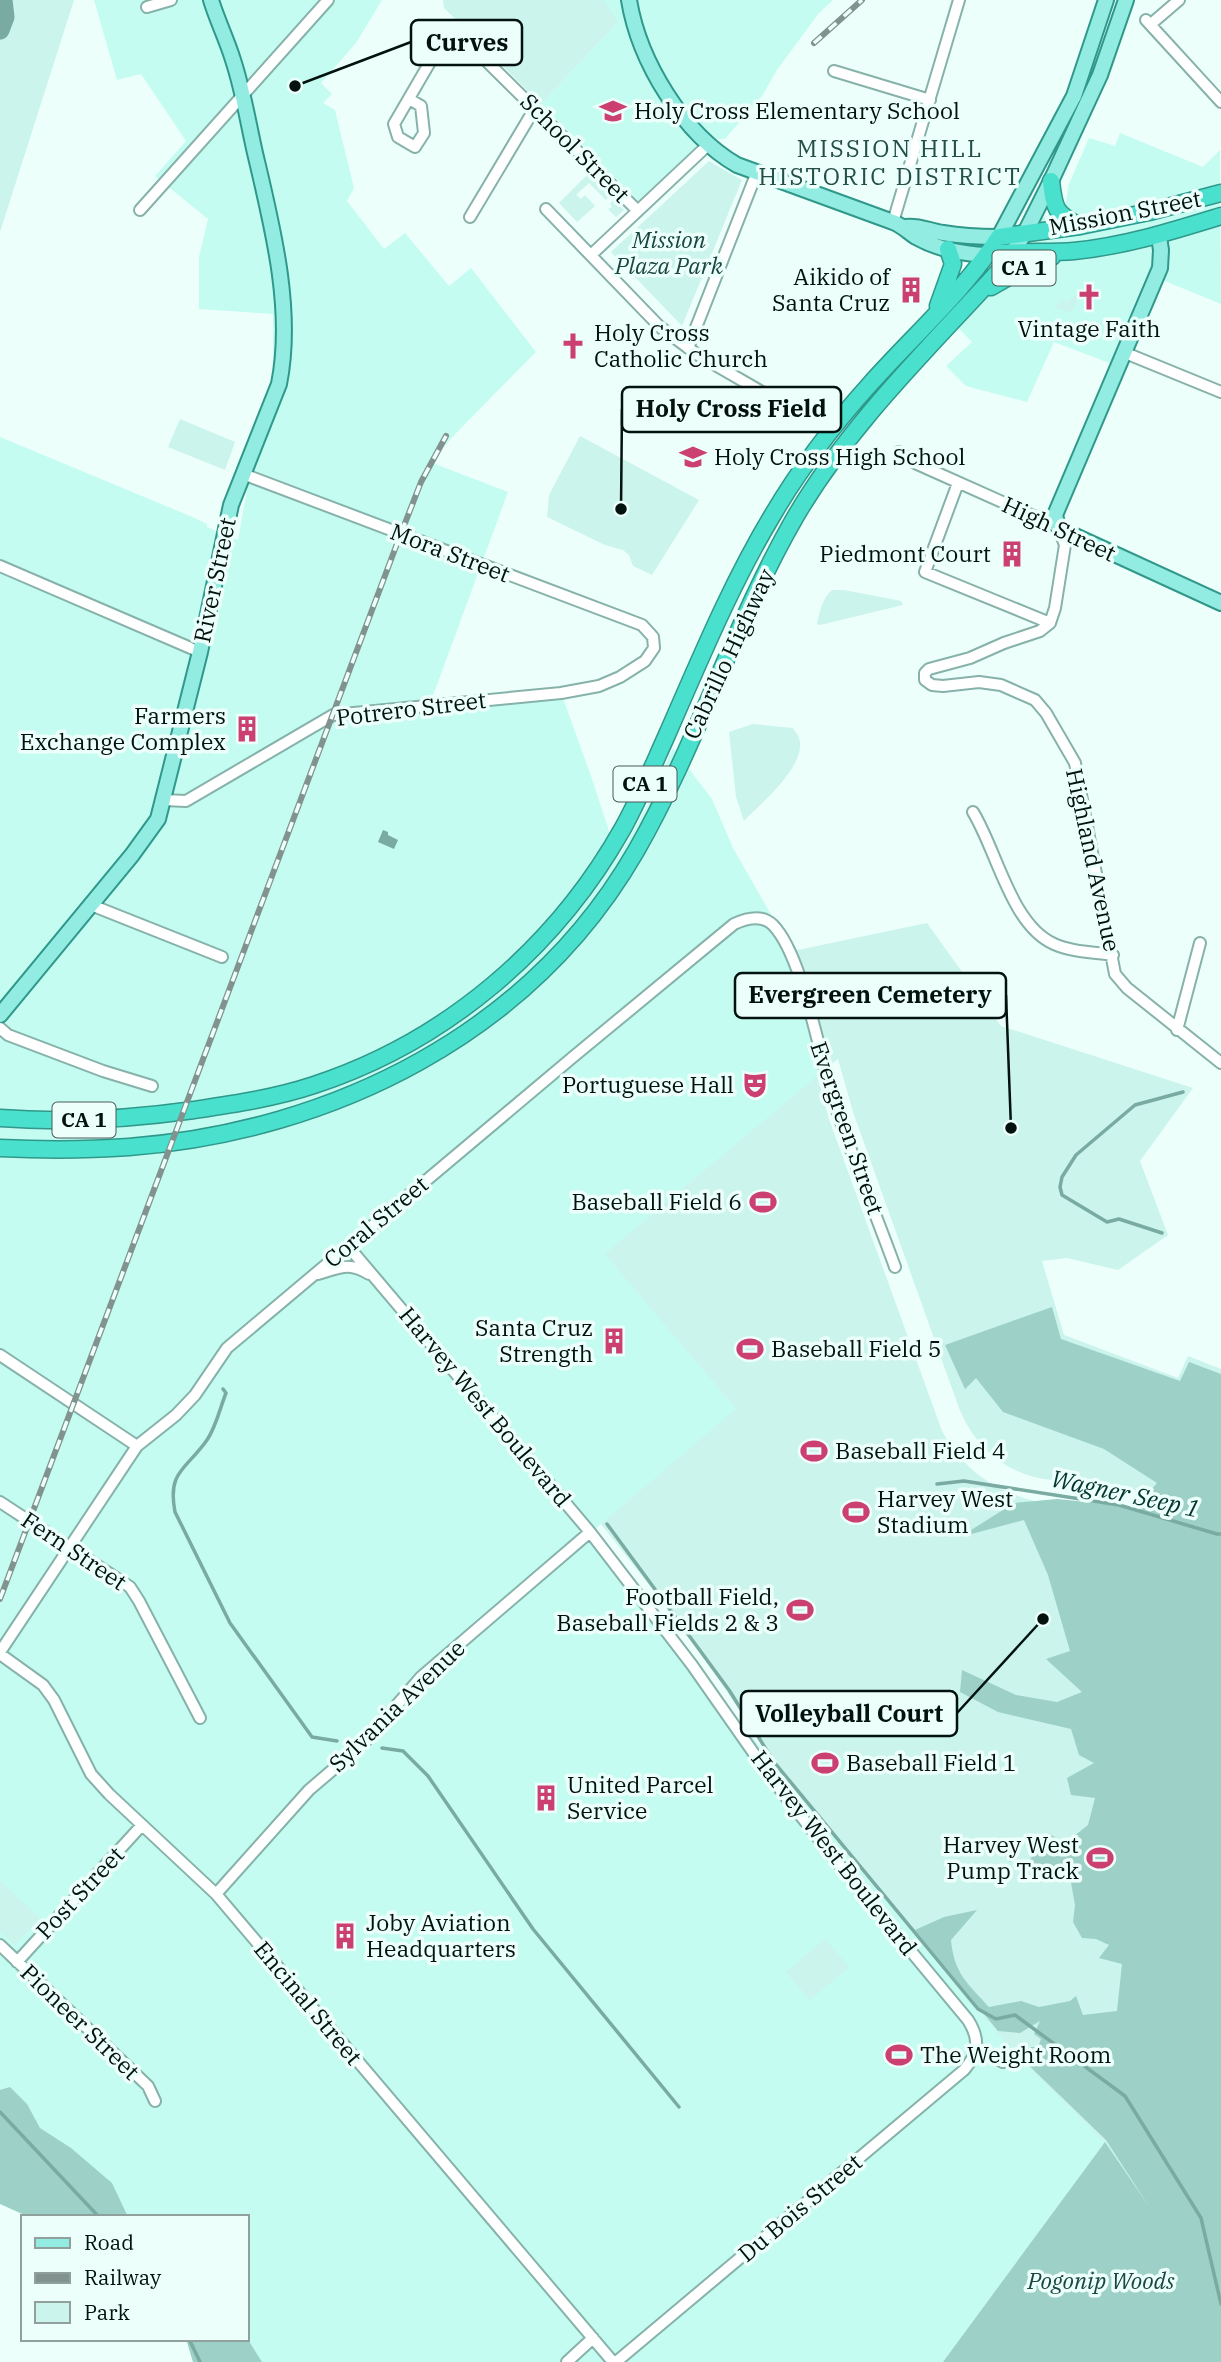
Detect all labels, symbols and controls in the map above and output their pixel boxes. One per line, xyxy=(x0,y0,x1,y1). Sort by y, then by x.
callout: Curves xyxy=(411,20,522,65)
text: Curves xyxy=(426,26,509,58)
street label: School Street xyxy=(515,86,637,208)
place label: Holy Cross Elementary School xyxy=(634,95,960,125)
school or university icon: Holy Cross Elementary School xyxy=(598,96,628,126)
district label: MISSION HILL HISTORIC DISTRICT xyxy=(758,132,1022,192)
street label: Mission Street xyxy=(1046,183,1203,241)
park label: Mission Plaza Park xyxy=(614,224,724,280)
road number: CA 1 xyxy=(992,250,1056,286)
place label: Aikido of Santa Cruz xyxy=(772,261,892,317)
building icon: Aikido of Santa Cruz xyxy=(896,275,926,305)
church icon: Vintage Faith xyxy=(1074,282,1104,312)
place label: Vintage Faith xyxy=(1017,313,1161,343)
place label: Holy Cross Catholic Church xyxy=(594,317,768,373)
church icon: Holy Cross Catholic Church xyxy=(558,331,588,361)
callout: Holy Cross Field xyxy=(622,387,841,432)
text: Holy Cross Field xyxy=(635,392,827,424)
place label: Holy Cross High School xyxy=(714,441,965,471)
school or university icon: Holy Cross High School xyxy=(678,442,708,472)
street label: High Street xyxy=(998,489,1121,568)
street label: River Street xyxy=(186,514,242,645)
street label: Mora Street xyxy=(386,516,514,589)
place label: Piedmont Court xyxy=(819,538,991,568)
building icon: Piedmont Court xyxy=(997,539,1027,569)
street label: Cabrillo Highway xyxy=(675,563,781,744)
street label: Potrero Street xyxy=(334,684,487,732)
place label: Farmers Exchange Complex xyxy=(20,700,226,756)
building icon: Farmers Exchange Complex xyxy=(232,714,262,744)
street label: Highland Avenue xyxy=(1060,765,1128,954)
road number: CA 1 xyxy=(614,766,676,802)
callout: Evergreen Cemetery xyxy=(735,973,1006,1018)
text: Evergreen Cemetery xyxy=(748,978,992,1010)
street label: Evergreen Street xyxy=(804,1037,892,1218)
place label: Portuguese Hall xyxy=(562,1069,734,1099)
theatre icon: Portuguese Hall xyxy=(740,1070,770,1100)
road number: CA 1 xyxy=(52,1102,116,1138)
street label: Coral Street xyxy=(317,1169,434,1274)
place label: Baseball Field 6 xyxy=(571,1186,742,1216)
sports icon: Baseball Field 6 xyxy=(748,1187,778,1217)
street label: Harvey West Boulevard xyxy=(393,1300,578,1513)
place label: Santa Cruz Strength xyxy=(475,1312,593,1368)
building icon: Santa Cruz Strength xyxy=(599,1326,629,1356)
place label: Baseball Field 5 xyxy=(771,1333,942,1363)
sports icon: Baseball Field 5 xyxy=(735,1334,765,1364)
place label: Baseball Field 4 xyxy=(835,1435,1006,1465)
sports icon: Baseball Field 4 xyxy=(799,1436,829,1466)
water label: Wagner Seep 1 xyxy=(1048,1462,1202,1524)
place label: Harvey West Stadium xyxy=(877,1483,1013,1539)
sports icon: Harvey West Stadium xyxy=(841,1497,871,1527)
street label: Fern Street xyxy=(16,1504,133,1596)
place label: Football Field, Baseball Fields 2 & 3 xyxy=(556,1581,779,1637)
sports icon: Football Field, Baseball Fields 2 & 3 xyxy=(785,1595,815,1625)
street label: Sylvania Avenue xyxy=(322,1633,471,1778)
callout: Volleyball Court xyxy=(741,1691,957,1736)
text: Volleyball Court xyxy=(755,1697,943,1729)
street label: Harvey West Boulevard xyxy=(745,1744,924,1961)
place label: Baseball Field 1 xyxy=(846,1747,1017,1777)
sports icon: Baseball Field 1 xyxy=(810,1748,840,1778)
place label: United Parcel Service xyxy=(567,1769,714,1825)
building icon: United Parcel Service xyxy=(531,1783,561,1813)
place label: Harvey West Pump Track xyxy=(943,1829,1080,1885)
street label: Post Street xyxy=(29,1840,130,1945)
sports icon: Harvey West Pump Track xyxy=(1085,1843,1115,1873)
place label: Joby Aviation Headquarters xyxy=(366,1907,516,1963)
building icon: Joby Aviation Headquarters xyxy=(330,1921,360,1951)
street label: Encinal Street xyxy=(248,1934,369,2070)
street label: Pioneer Street xyxy=(15,1957,147,2086)
place label: The Weight Room xyxy=(920,2039,1111,2069)
sports icon: The Weight Room xyxy=(884,2040,914,2070)
street label: Du Bois Street xyxy=(731,2147,867,2268)
legend xyxy=(21,2215,248,2341)
text: Road xyxy=(84,2228,134,2256)
text: Railway xyxy=(84,2263,162,2291)
park label: Pogonip Woods xyxy=(1026,2265,1175,2295)
text: Park xyxy=(84,2298,131,2326)

